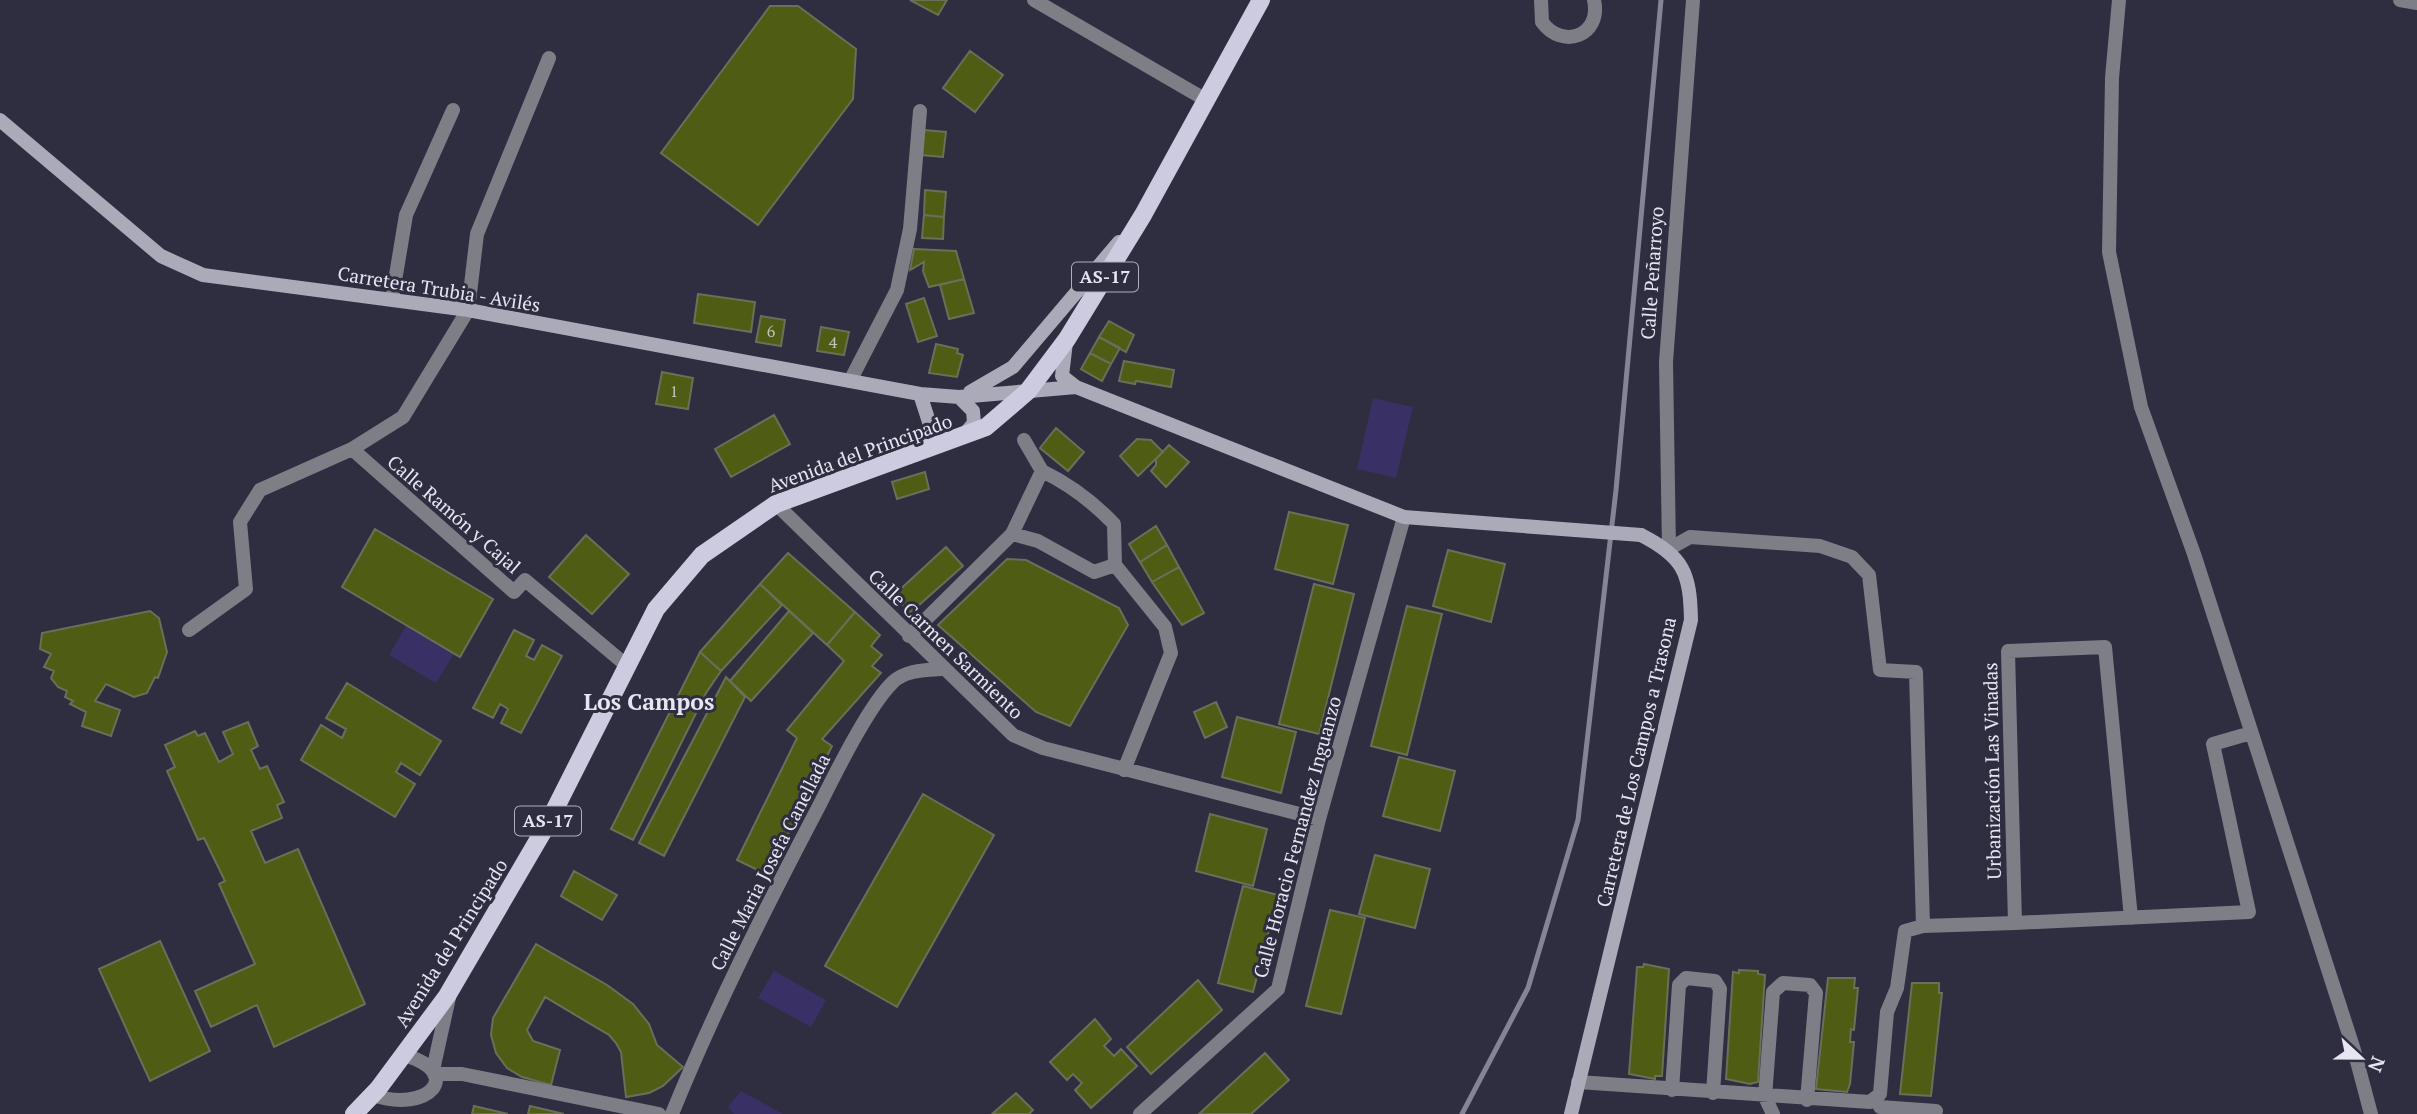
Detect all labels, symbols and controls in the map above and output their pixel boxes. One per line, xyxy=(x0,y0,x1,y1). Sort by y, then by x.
street label: Calle Peñarroyo xyxy=(1634,206,1669,340)
street label: Carretera Trubia - Avilés xyxy=(336,260,542,317)
road number: AS-17 xyxy=(1072,262,1138,292)
house number: 6 xyxy=(767,320,776,342)
house number: 4 xyxy=(829,331,838,353)
house number: 1 xyxy=(670,380,678,402)
street label: Avenida del Principado xyxy=(764,408,955,497)
street label: Calle Ramón y Cajal xyxy=(382,449,526,578)
street label: Calle Carmen Sarmiento xyxy=(864,563,1029,724)
street label: Carretera de Los Campos a Trasona xyxy=(1590,614,1681,909)
street label: Urbanización Las Vinadas xyxy=(1977,662,2006,880)
district label: Los Campos xyxy=(584,686,714,717)
street label: Calle Horacio Fernandez Inguanzo xyxy=(1247,693,1346,981)
street label: Calle Maria Josefa Canellada xyxy=(704,749,835,974)
road number: AS-17 xyxy=(515,806,581,836)
street label: Avenida del Principado xyxy=(389,854,513,1032)
north arrow xyxy=(2326,1023,2396,1093)
text: N xyxy=(2363,1053,2392,1076)

